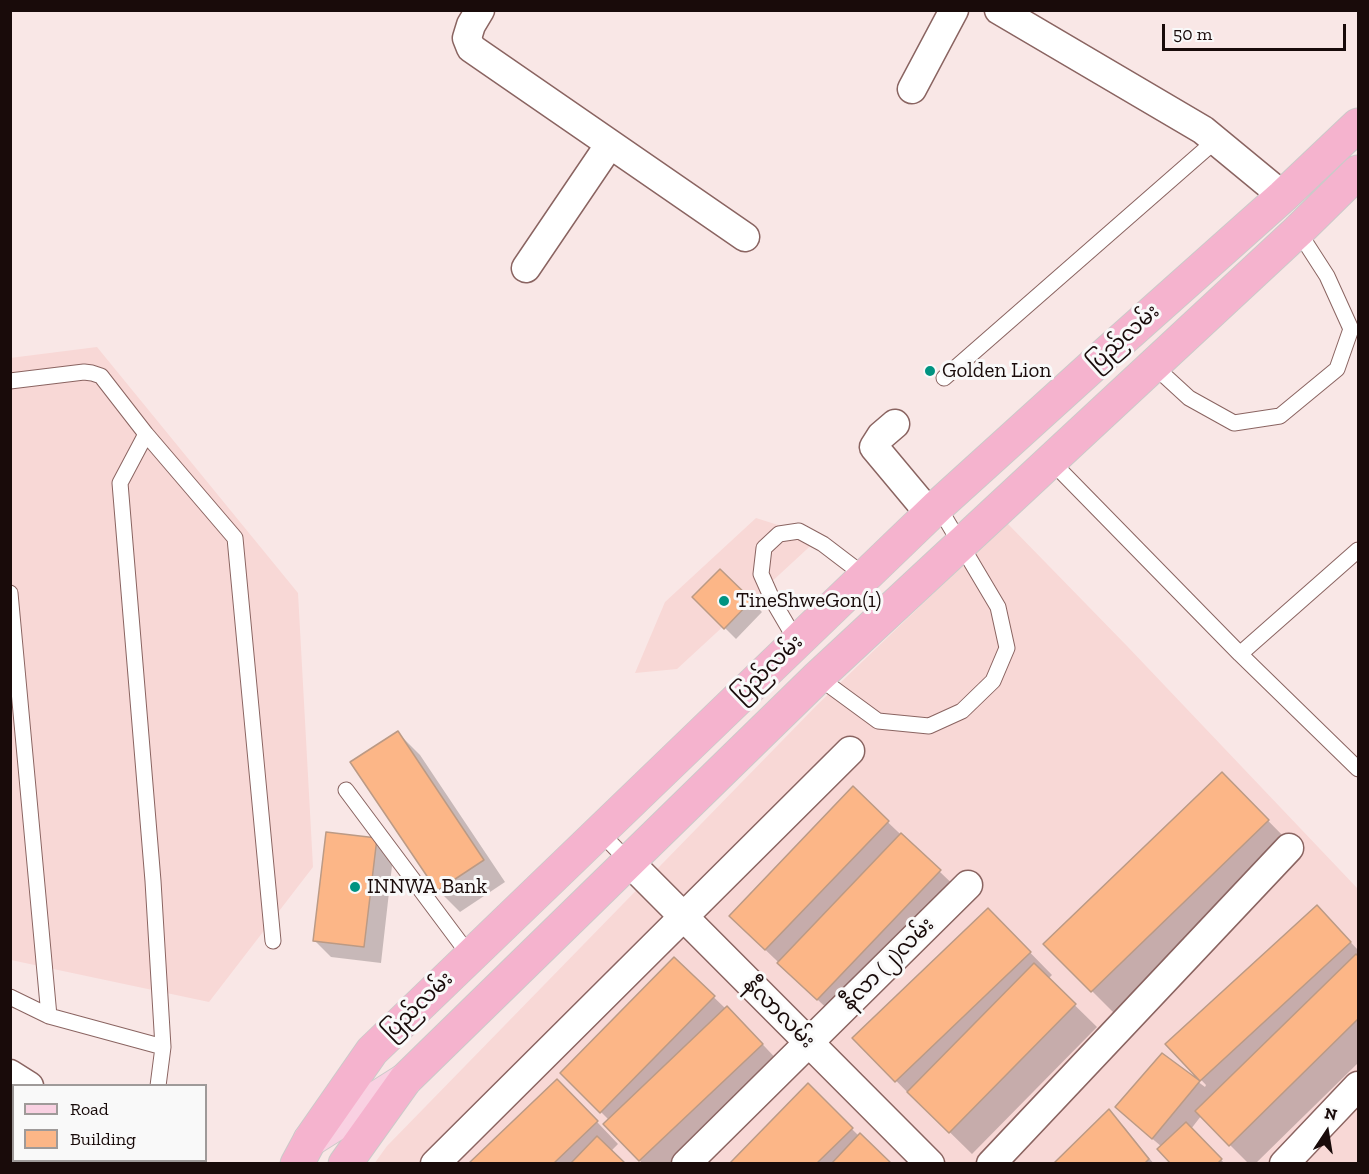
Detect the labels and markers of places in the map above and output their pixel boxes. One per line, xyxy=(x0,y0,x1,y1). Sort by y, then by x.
place label: Golden Lion xyxy=(942,358,1051,384)
marker: Golden Lion xyxy=(923,364,937,378)
place label: TineShweGon(1) xyxy=(736,588,881,614)
marker: TineShweGon(1) xyxy=(717,594,731,608)
place label: INNWA Bank xyxy=(367,874,487,900)
marker: INNWA Bank xyxy=(348,880,362,894)

